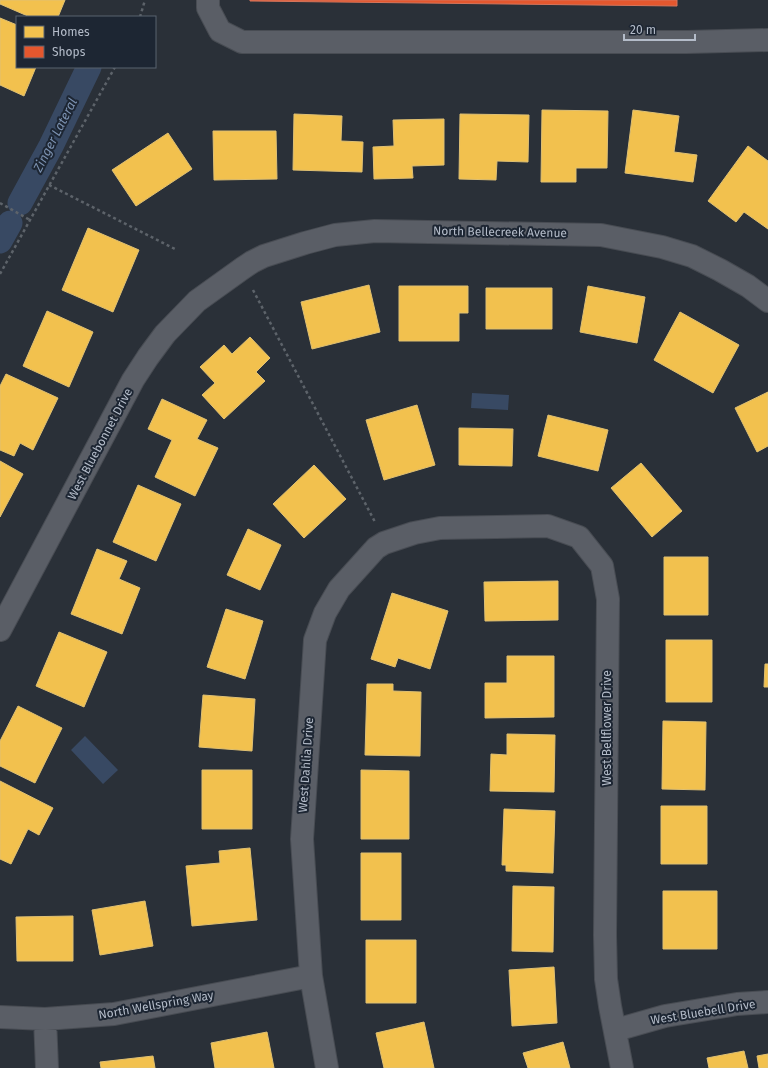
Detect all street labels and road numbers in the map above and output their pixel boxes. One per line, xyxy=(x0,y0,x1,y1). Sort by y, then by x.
street label: North Bellecreek Avenue xyxy=(433,224,567,240)
street label: West Bluebonnet Drive xyxy=(65,386,135,502)
street label: West Bellflower Drive xyxy=(600,670,614,786)
street label: West Dahlia Drive xyxy=(296,717,316,813)
street label: North Wellspring Way xyxy=(97,988,215,1022)
street label: West Bluebell Drive xyxy=(650,997,756,1027)

